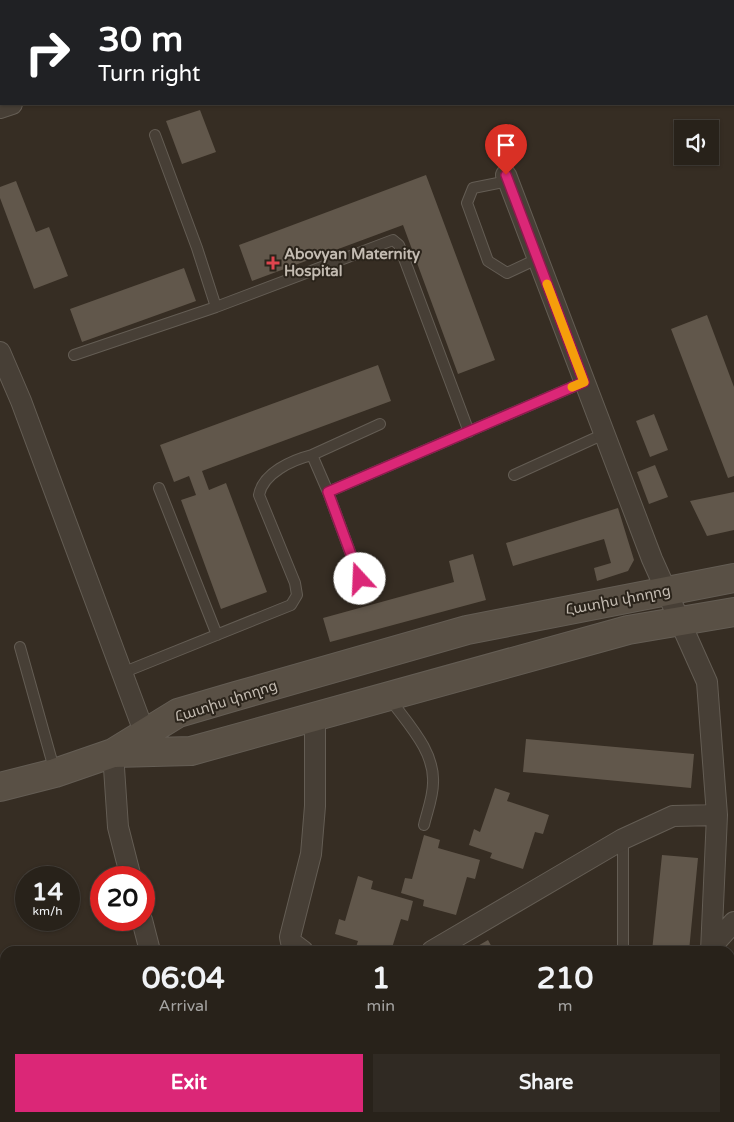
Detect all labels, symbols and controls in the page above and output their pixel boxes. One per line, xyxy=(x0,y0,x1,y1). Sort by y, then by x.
text: 30 m xyxy=(98,19,183,61)
icon: right xyxy=(15,20,80,85)
text: Turn right xyxy=(98,61,200,87)
map controls xyxy=(674,120,719,165)
button: sound xyxy=(674,120,719,165)
pin xyxy=(485,124,527,175)
icon: arrive xyxy=(492,131,520,159)
place label: Abovyan Maternity Hospital xyxy=(284,245,420,281)
marker: Abovyan Maternity Hospital xyxy=(266,256,280,270)
position arrow xyxy=(333,552,385,604)
street label: Հատիս փողոց xyxy=(564,581,672,619)
street label: Հատիս փողոց xyxy=(172,676,280,726)
speed limit sign: 20 xyxy=(90,866,155,931)
text: 14 xyxy=(32,877,63,907)
text: km/h xyxy=(32,904,63,918)
text: 06:04 xyxy=(142,960,225,997)
text: 1 xyxy=(371,960,390,997)
text: 210 xyxy=(537,960,593,997)
text: Arrival xyxy=(159,996,208,1016)
text: min xyxy=(367,996,395,1016)
text: m xyxy=(558,996,572,1016)
button: Exit xyxy=(15,1054,363,1112)
button: Share xyxy=(373,1054,720,1112)

